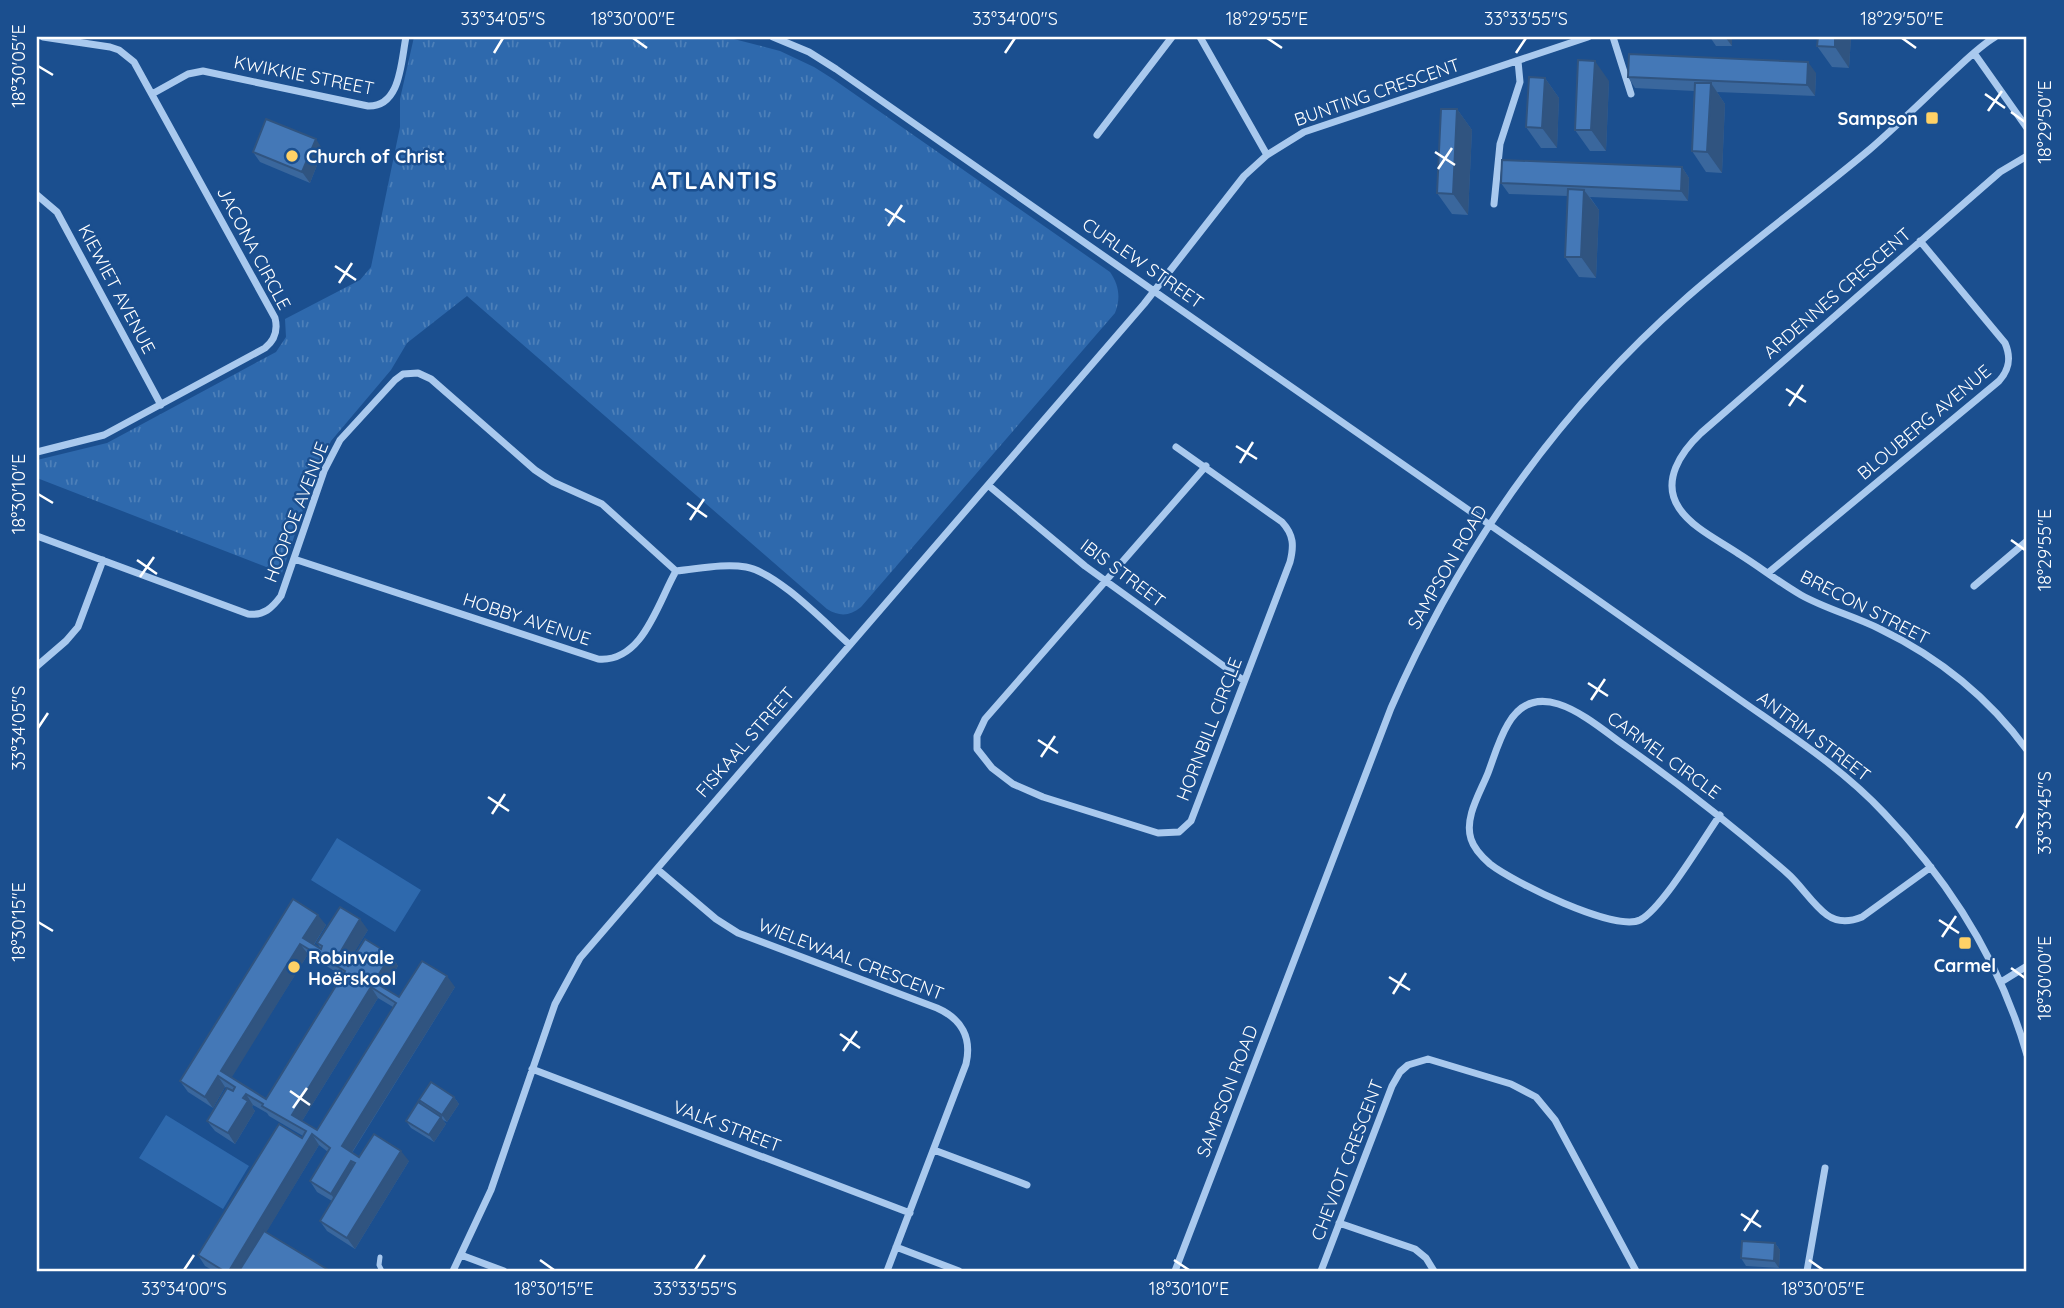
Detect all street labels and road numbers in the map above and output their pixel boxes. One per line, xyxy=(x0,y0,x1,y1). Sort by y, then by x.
street label: KWIKKIE STREET xyxy=(232,50,376,100)
street label: BUNTING CRESCENT xyxy=(1291,53,1463,131)
street label: JACONA CIRCLE xyxy=(212,182,296,314)
street label: CURLEW STREET xyxy=(1078,213,1208,314)
street label: KIEWIET AVENUE xyxy=(73,220,161,358)
street label: ARDENNES CRESCENT xyxy=(1758,222,1916,363)
street label: BLOUBERG AVENUE xyxy=(1853,359,1995,485)
street label: HOOPOE AVENUE xyxy=(259,439,333,585)
street label: SAMPSON ROAD xyxy=(1402,501,1492,633)
street label: IBIS STREET xyxy=(1076,534,1170,612)
street label: BRECON STREET xyxy=(1797,565,1934,650)
street label: HOBBY AVENUE xyxy=(460,587,594,651)
street label: HORNBILL CIRCLE xyxy=(1171,654,1247,804)
street label: FISKAAL STREET xyxy=(691,682,799,802)
street label: ANTRIM STREET xyxy=(1753,686,1875,786)
street label: CARMEL CIRCLE xyxy=(1603,706,1725,804)
street label: WIELEWAAL CRESCENT xyxy=(755,913,947,1005)
street label: SAMPSON ROAD xyxy=(1191,1022,1263,1160)
street label: CHEVIOT CRESCENT xyxy=(1306,1076,1388,1244)
street label: VALK STREET xyxy=(670,1095,784,1157)

